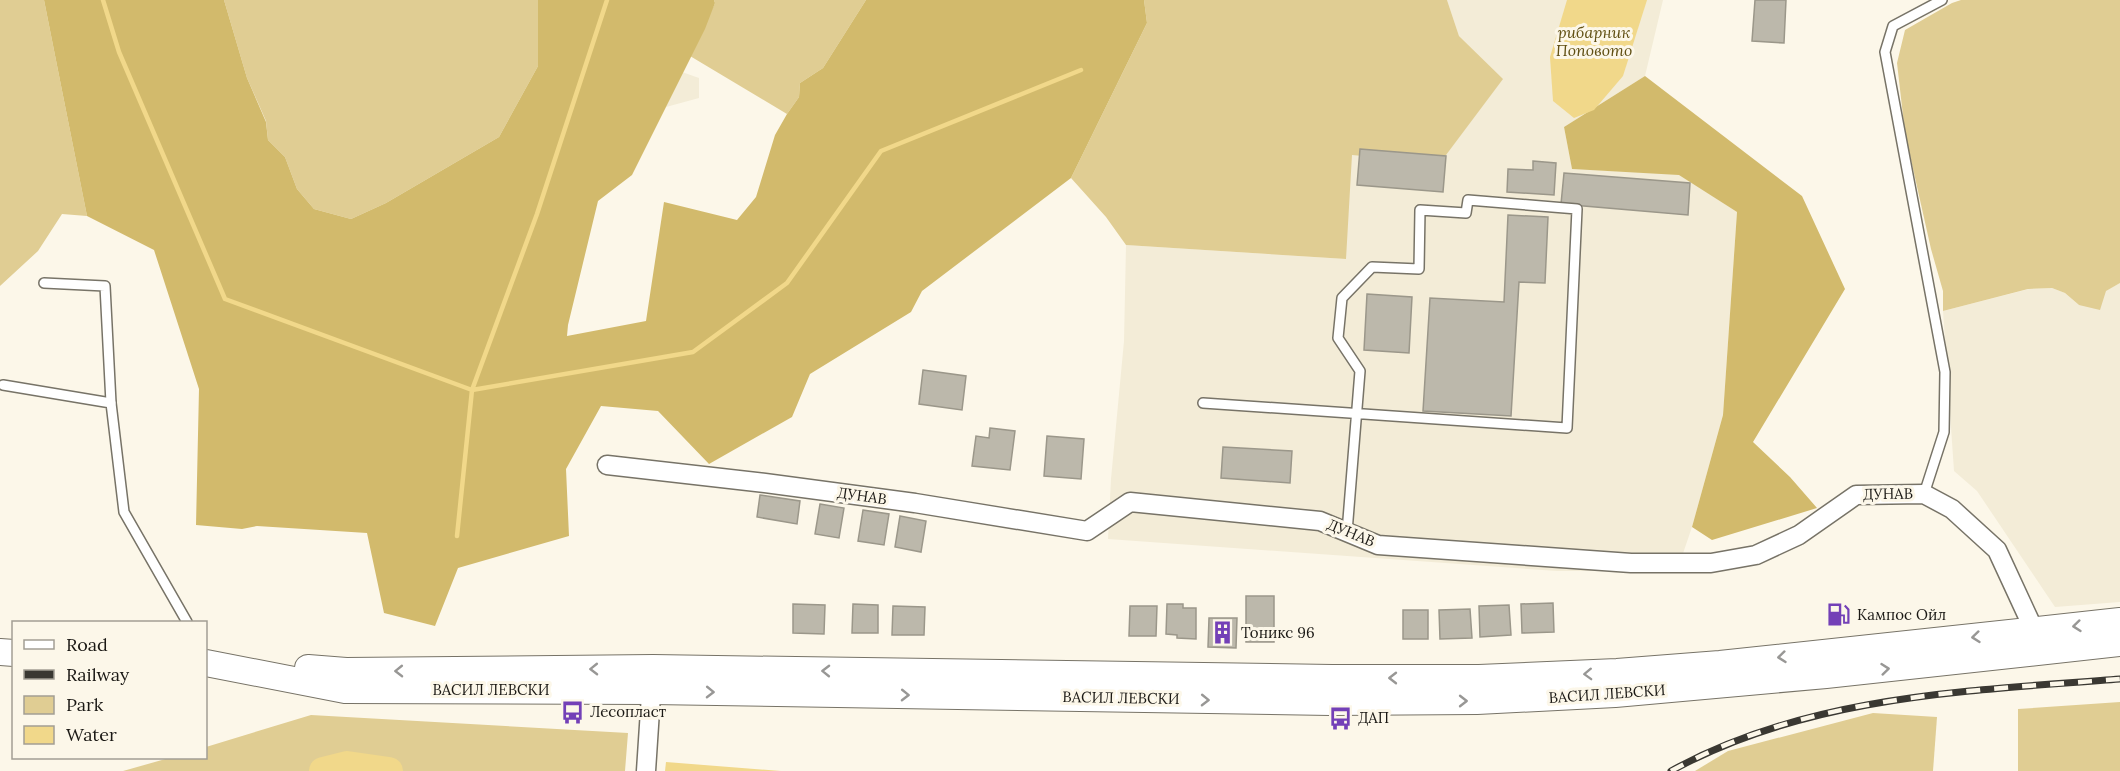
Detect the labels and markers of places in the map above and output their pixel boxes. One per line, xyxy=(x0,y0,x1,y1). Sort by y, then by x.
fuel station icon: Кампос Ойл xyxy=(1826,602,1852,628)
place label: Кампос Ойл xyxy=(1857,605,1946,624)
building icon: Тоникс 96 xyxy=(1210,620,1236,646)
place label: Тоникс 96 xyxy=(1241,623,1315,642)
bus stop icon: Лесопласт xyxy=(559,699,585,725)
place label: Лесопласт xyxy=(590,702,667,721)
bus stop icon: ДАП xyxy=(1327,705,1353,731)
place label: ДАП xyxy=(1358,708,1389,727)

